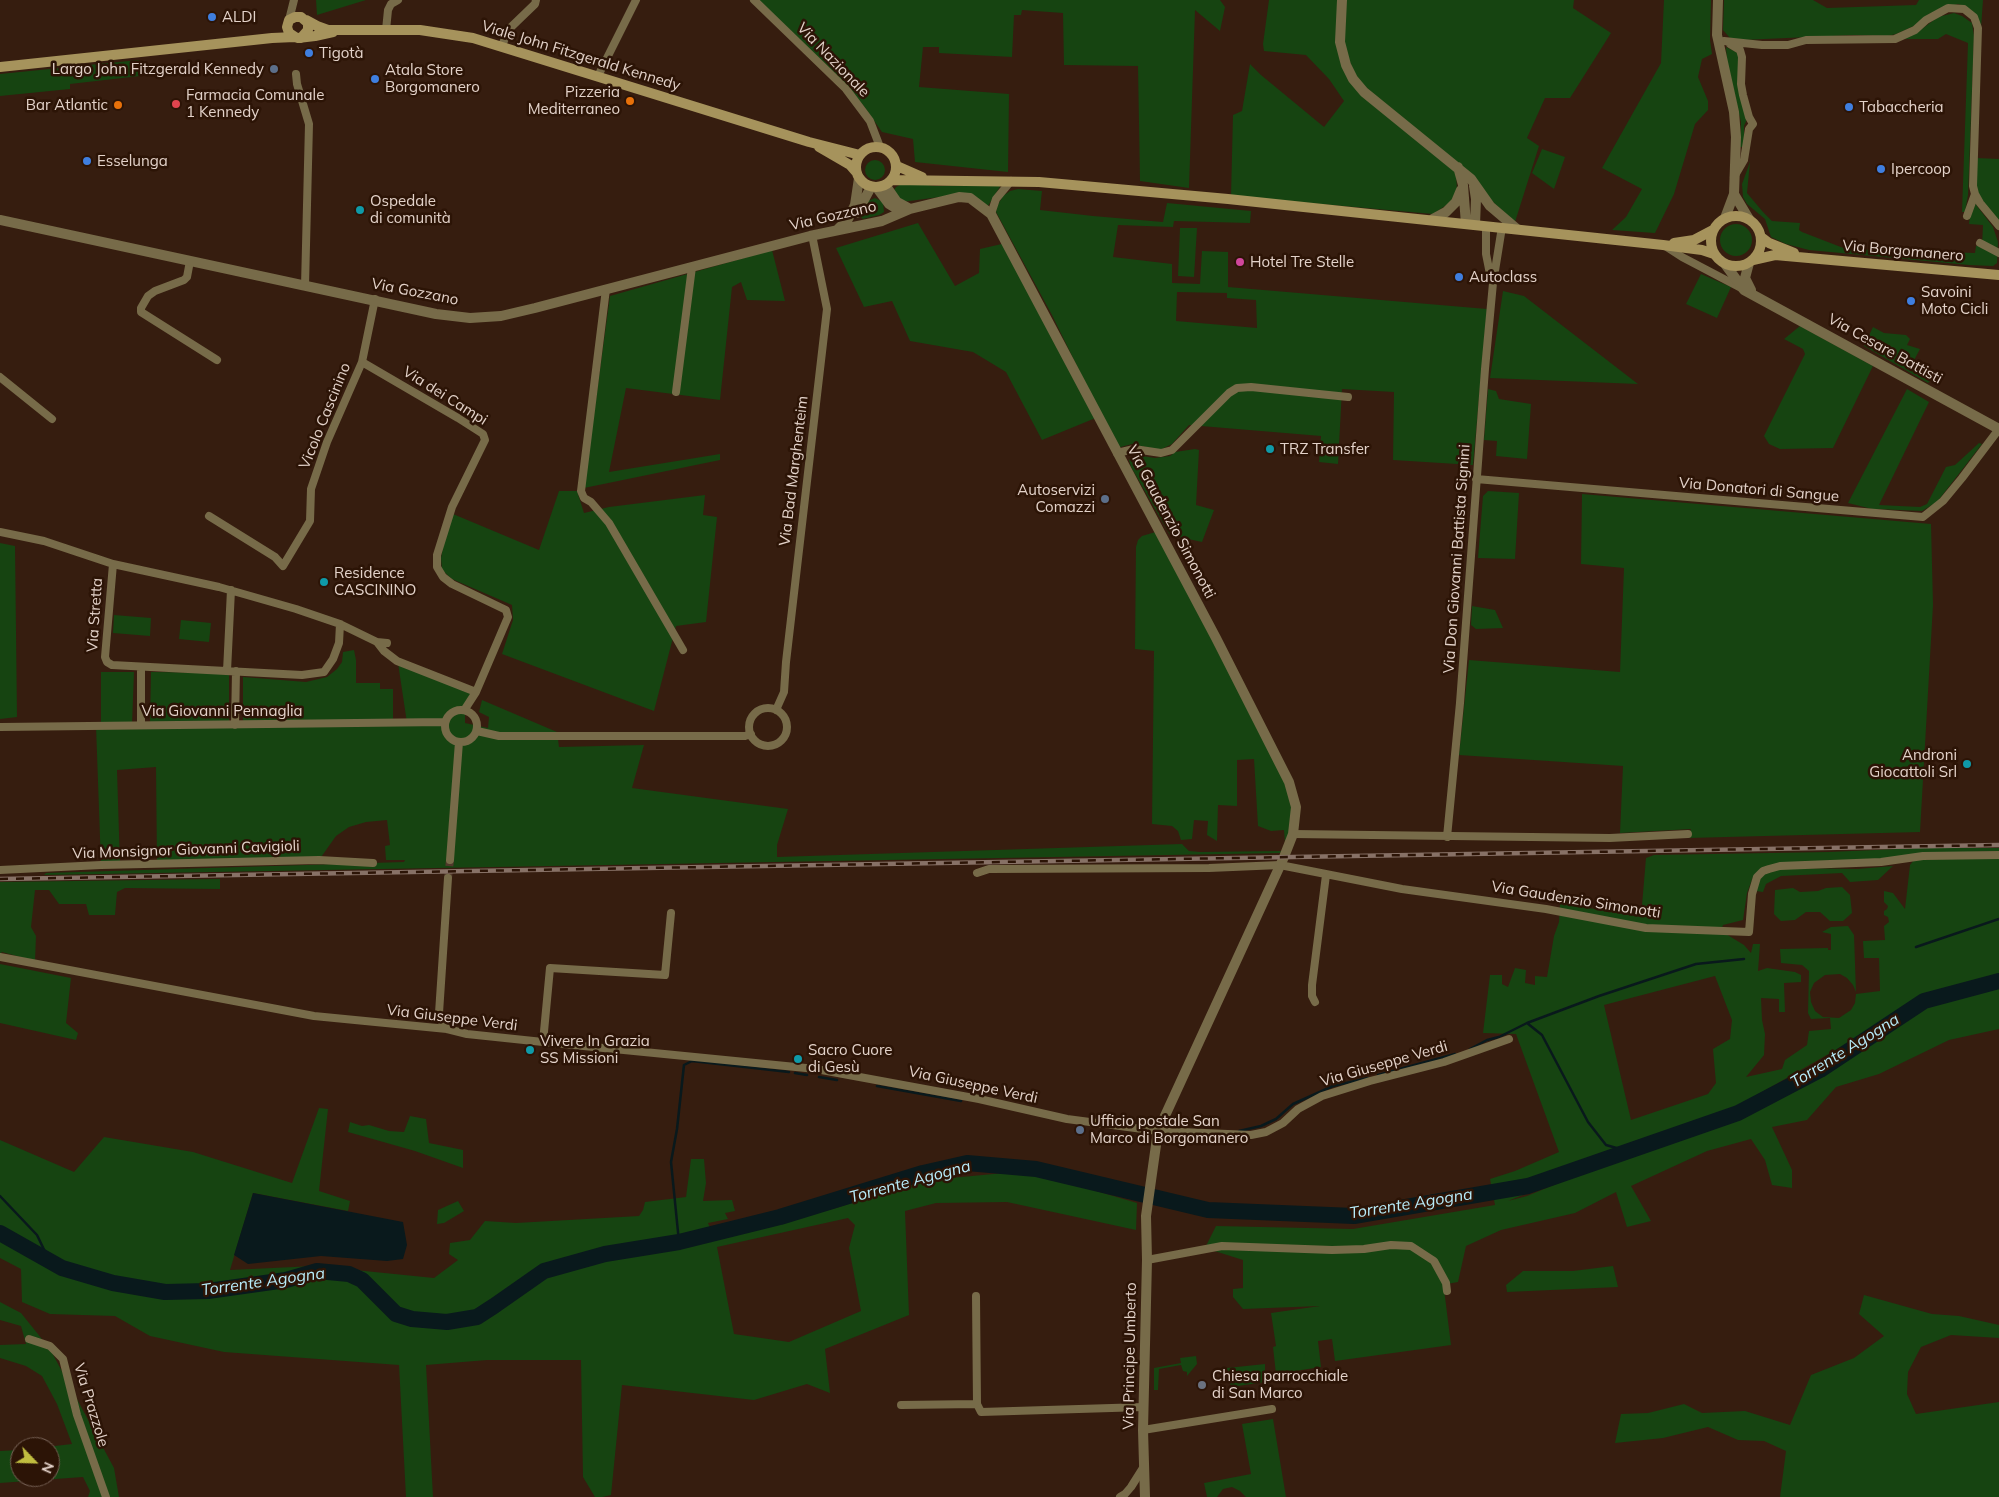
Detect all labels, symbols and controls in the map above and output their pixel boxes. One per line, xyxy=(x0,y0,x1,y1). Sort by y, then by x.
place label: ALDI xyxy=(222,8,256,26)
marker: ALDI xyxy=(206,11,218,23)
street label: Viale John Fitzgerald Kennedy xyxy=(479,17,683,95)
street label: Via Nazionale xyxy=(793,19,873,101)
place label: Tigotà xyxy=(319,44,363,62)
marker: Tigotà xyxy=(303,47,315,59)
place label: Largo John Fitzgerald Kennedy xyxy=(52,60,264,78)
place label: Atala Store Borgomanero xyxy=(385,61,480,96)
marker: Largo John Fitzgerald Kennedy xyxy=(268,63,280,75)
marker: Atala Store Borgomanero xyxy=(369,73,381,85)
place label: Pizzeria Mediterraneo xyxy=(528,83,620,118)
place label: Farmacia Comunale 1 Kennedy xyxy=(186,86,324,121)
marker: Pizzeria Mediterraneo xyxy=(624,95,636,107)
place label: Bar Atlantic xyxy=(26,96,108,114)
marker: Farmacia Comunale 1 Kennedy xyxy=(170,98,182,110)
place label: Tabaccheria xyxy=(1859,98,1944,116)
marker: Bar Atlantic xyxy=(112,99,124,111)
marker: Tabaccheria xyxy=(1843,101,1855,113)
place label: Esselunga xyxy=(97,152,168,170)
marker: Esselunga xyxy=(81,155,93,167)
place label: Ipercoop xyxy=(1891,160,1951,178)
marker: Ipercoop xyxy=(1875,163,1887,175)
place label: Ospedale di comunità xyxy=(370,192,451,227)
street label: Via Gozzano xyxy=(788,197,878,235)
marker: Ospedale di comunità xyxy=(354,204,366,216)
street label: Via Borgomanero xyxy=(1842,237,1964,265)
place label: Hotel Tre Stelle xyxy=(1250,253,1354,271)
marker: Hotel Tre Stelle xyxy=(1234,256,1246,268)
place label: Autoclass xyxy=(1469,268,1537,286)
marker: Autoclass xyxy=(1453,271,1465,283)
street label: Via Gozzano xyxy=(370,275,460,309)
place label: Savoini Moto Cicli xyxy=(1921,283,1988,318)
marker: Savoini Moto Cicli xyxy=(1905,295,1917,307)
street label: Via Cesare Battisti xyxy=(1825,310,1945,388)
street label: Vicolo Cascinino xyxy=(295,360,355,472)
street label: Via dei Campi xyxy=(399,363,491,429)
street label: Via Bad Marghenteim xyxy=(776,395,812,547)
place label: TRZ Transfer xyxy=(1280,440,1369,458)
street label: Via Gaudenzio Simonotti xyxy=(1123,442,1219,602)
marker: TRZ Transfer xyxy=(1264,443,1276,455)
street label: Via Don Giovanni Battista Signini xyxy=(1440,444,1474,674)
street label: Via Donatori di Sangue xyxy=(1678,474,1840,506)
place label: Autoservizi Comazzi xyxy=(1017,481,1095,516)
marker: Autoservizi Comazzi xyxy=(1099,493,1111,505)
place label: Residence CASCININO xyxy=(334,564,416,599)
marker: Residence CASCININO xyxy=(318,576,330,588)
street label: Via Stretta xyxy=(83,577,107,653)
street label: Via Giovanni Pennaglia xyxy=(141,702,303,720)
place label: Androni Giocattoli Srl xyxy=(1869,746,1957,781)
marker: Androni Giocattoli Srl xyxy=(1961,758,1973,770)
street label: Via Monsignor Giovanni Cavigioli xyxy=(72,837,300,863)
street label: Via Gaudenzio Simonotti xyxy=(1490,878,1662,922)
street label: Via Giuseppe Verdi xyxy=(386,1001,518,1035)
water label: Torrente Agogna xyxy=(1787,1010,1903,1092)
place label: Vivere In Grazia SS Missioni xyxy=(540,1032,650,1067)
street label: Via Giuseppe Verdi xyxy=(1318,1037,1450,1091)
place label: Sacro Cuore di Gesù xyxy=(808,1041,892,1076)
marker: Vivere In Grazia SS Missioni xyxy=(524,1044,536,1056)
marker: Sacro Cuore di Gesù xyxy=(792,1053,804,1065)
street label: Via Giuseppe Verdi xyxy=(907,1063,1039,1107)
place label: Ufficio postale San Marco di Borgomanero xyxy=(1090,1112,1248,1147)
marker: Ufficio postale San Marco di Borgomanero xyxy=(1074,1124,1086,1136)
water label: Torrente Agogna xyxy=(847,1157,973,1207)
water label: Torrente Agogna xyxy=(1348,1185,1474,1223)
water label: Torrente Agogna xyxy=(200,1264,326,1300)
street label: Via Principe Umberto xyxy=(1120,1282,1140,1430)
street label: Via Prazzole xyxy=(70,1361,112,1449)
place label: Chiesa parrocchiale di San Marco xyxy=(1212,1367,1348,1402)
marker: Chiesa parrocchiale di San Marco xyxy=(1196,1379,1208,1391)
north arrow xyxy=(10,1437,60,1487)
text: N xyxy=(37,1459,58,1476)

